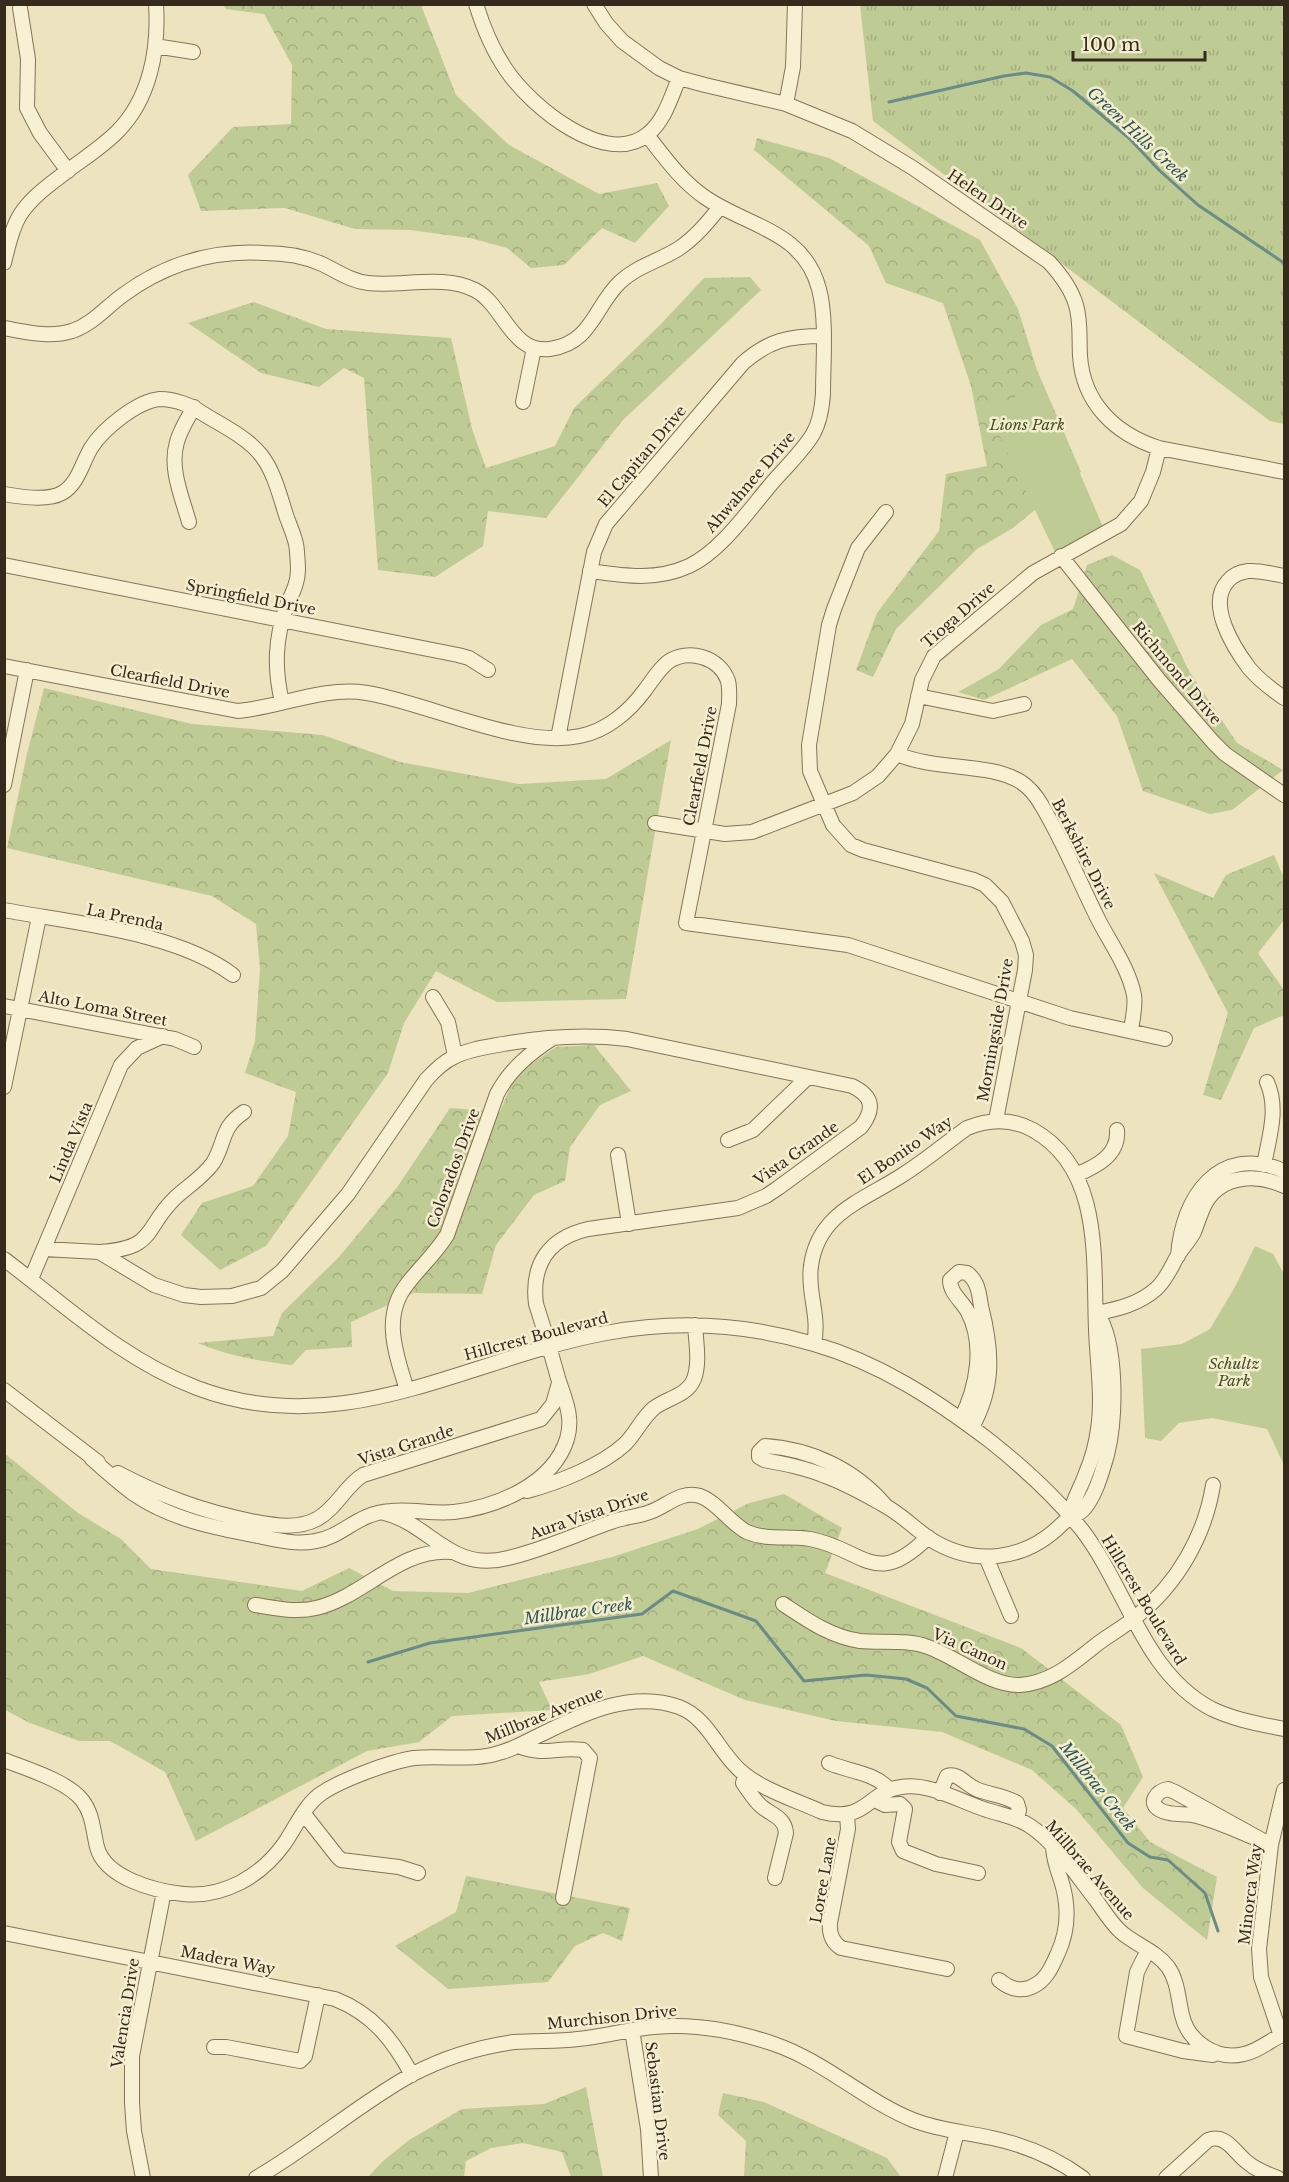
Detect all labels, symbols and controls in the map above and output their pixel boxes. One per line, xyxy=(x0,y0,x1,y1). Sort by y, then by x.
scale bar xyxy=(1073,24,1205,62)
text: 100 m xyxy=(1082,34,1140,56)
water label: Green Hills Creek xyxy=(1084,82,1192,186)
street label: Helen Drive xyxy=(944,165,1032,233)
street label: El Capitan Drive xyxy=(594,401,690,511)
park label: Lions Park xyxy=(988,415,1065,434)
street label: Ahwahnee Drive xyxy=(700,428,799,537)
street label: Springfield Drive xyxy=(184,575,318,619)
street label: Tioga Drive xyxy=(917,578,999,652)
street label: Richmond Drive xyxy=(1128,618,1226,728)
street label: Clearfield Drive xyxy=(109,660,231,702)
street label: Clearfield Drive xyxy=(679,705,721,827)
street label: Berkshire Drive xyxy=(1048,796,1120,912)
street label: La Prenda xyxy=(85,900,166,935)
street label: Morningside Drive xyxy=(973,957,1017,1103)
street label: Alto Loma Street xyxy=(36,986,169,1030)
street label: Linda Vista xyxy=(45,1098,97,1185)
street label: Colorados Drive xyxy=(423,1106,483,1230)
street label: El Bonito Way xyxy=(854,1111,956,1189)
street label: Vista Grande xyxy=(749,1117,842,1190)
street label: Hillcrest Boulevard xyxy=(462,1308,610,1364)
park label: Schultz Park xyxy=(1209,1354,1260,1390)
street label: Vista Grande xyxy=(355,1421,456,1470)
street label: Aura Vista Drive xyxy=(526,1485,651,1544)
street label: Hillcrest Boulevard xyxy=(1098,1532,1190,1668)
water label: Millbrae Creek xyxy=(521,1593,634,1629)
street label: Via Canon xyxy=(929,1624,1010,1674)
street label: Millbrae Avenue xyxy=(482,1683,606,1747)
water label: Millbrae Creek xyxy=(1055,1736,1140,1835)
street label: Millbrae Avenue xyxy=(1042,1816,1138,1924)
street label: Loree Lane xyxy=(806,1835,840,1925)
street label: Minorca Way xyxy=(1234,1842,1266,1946)
street label: Madera Way xyxy=(179,1941,277,1979)
street label: Valencia Drive xyxy=(107,1957,143,2070)
street label: Murchison Drive xyxy=(546,2001,678,2033)
street label: Sebastian Drive xyxy=(641,2040,675,2162)

